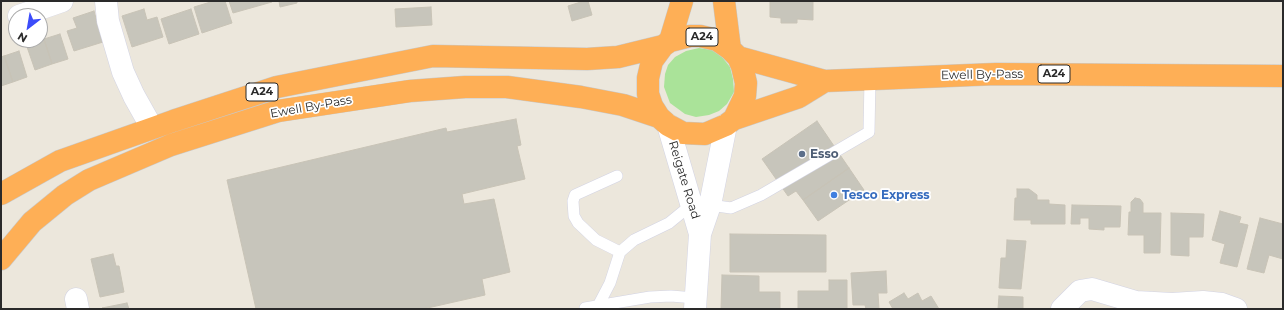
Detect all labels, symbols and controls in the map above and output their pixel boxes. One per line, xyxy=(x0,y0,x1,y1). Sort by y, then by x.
north arrow xyxy=(8,8,48,48)
road number: A24 xyxy=(686,28,718,46)
text: N xyxy=(15,29,30,46)
road number: A24 xyxy=(1038,65,1070,83)
street label: Ewell By-Pass xyxy=(941,67,1023,83)
road number: A24 xyxy=(246,83,278,101)
street label: Ewell By-Pass xyxy=(269,93,353,121)
street label: Reigate Road xyxy=(665,139,703,221)
place label: Esso xyxy=(810,147,839,161)
marker: Esso xyxy=(797,149,807,159)
place label: Tesco Express xyxy=(842,188,930,202)
marker: Tesco Express xyxy=(829,190,839,200)

